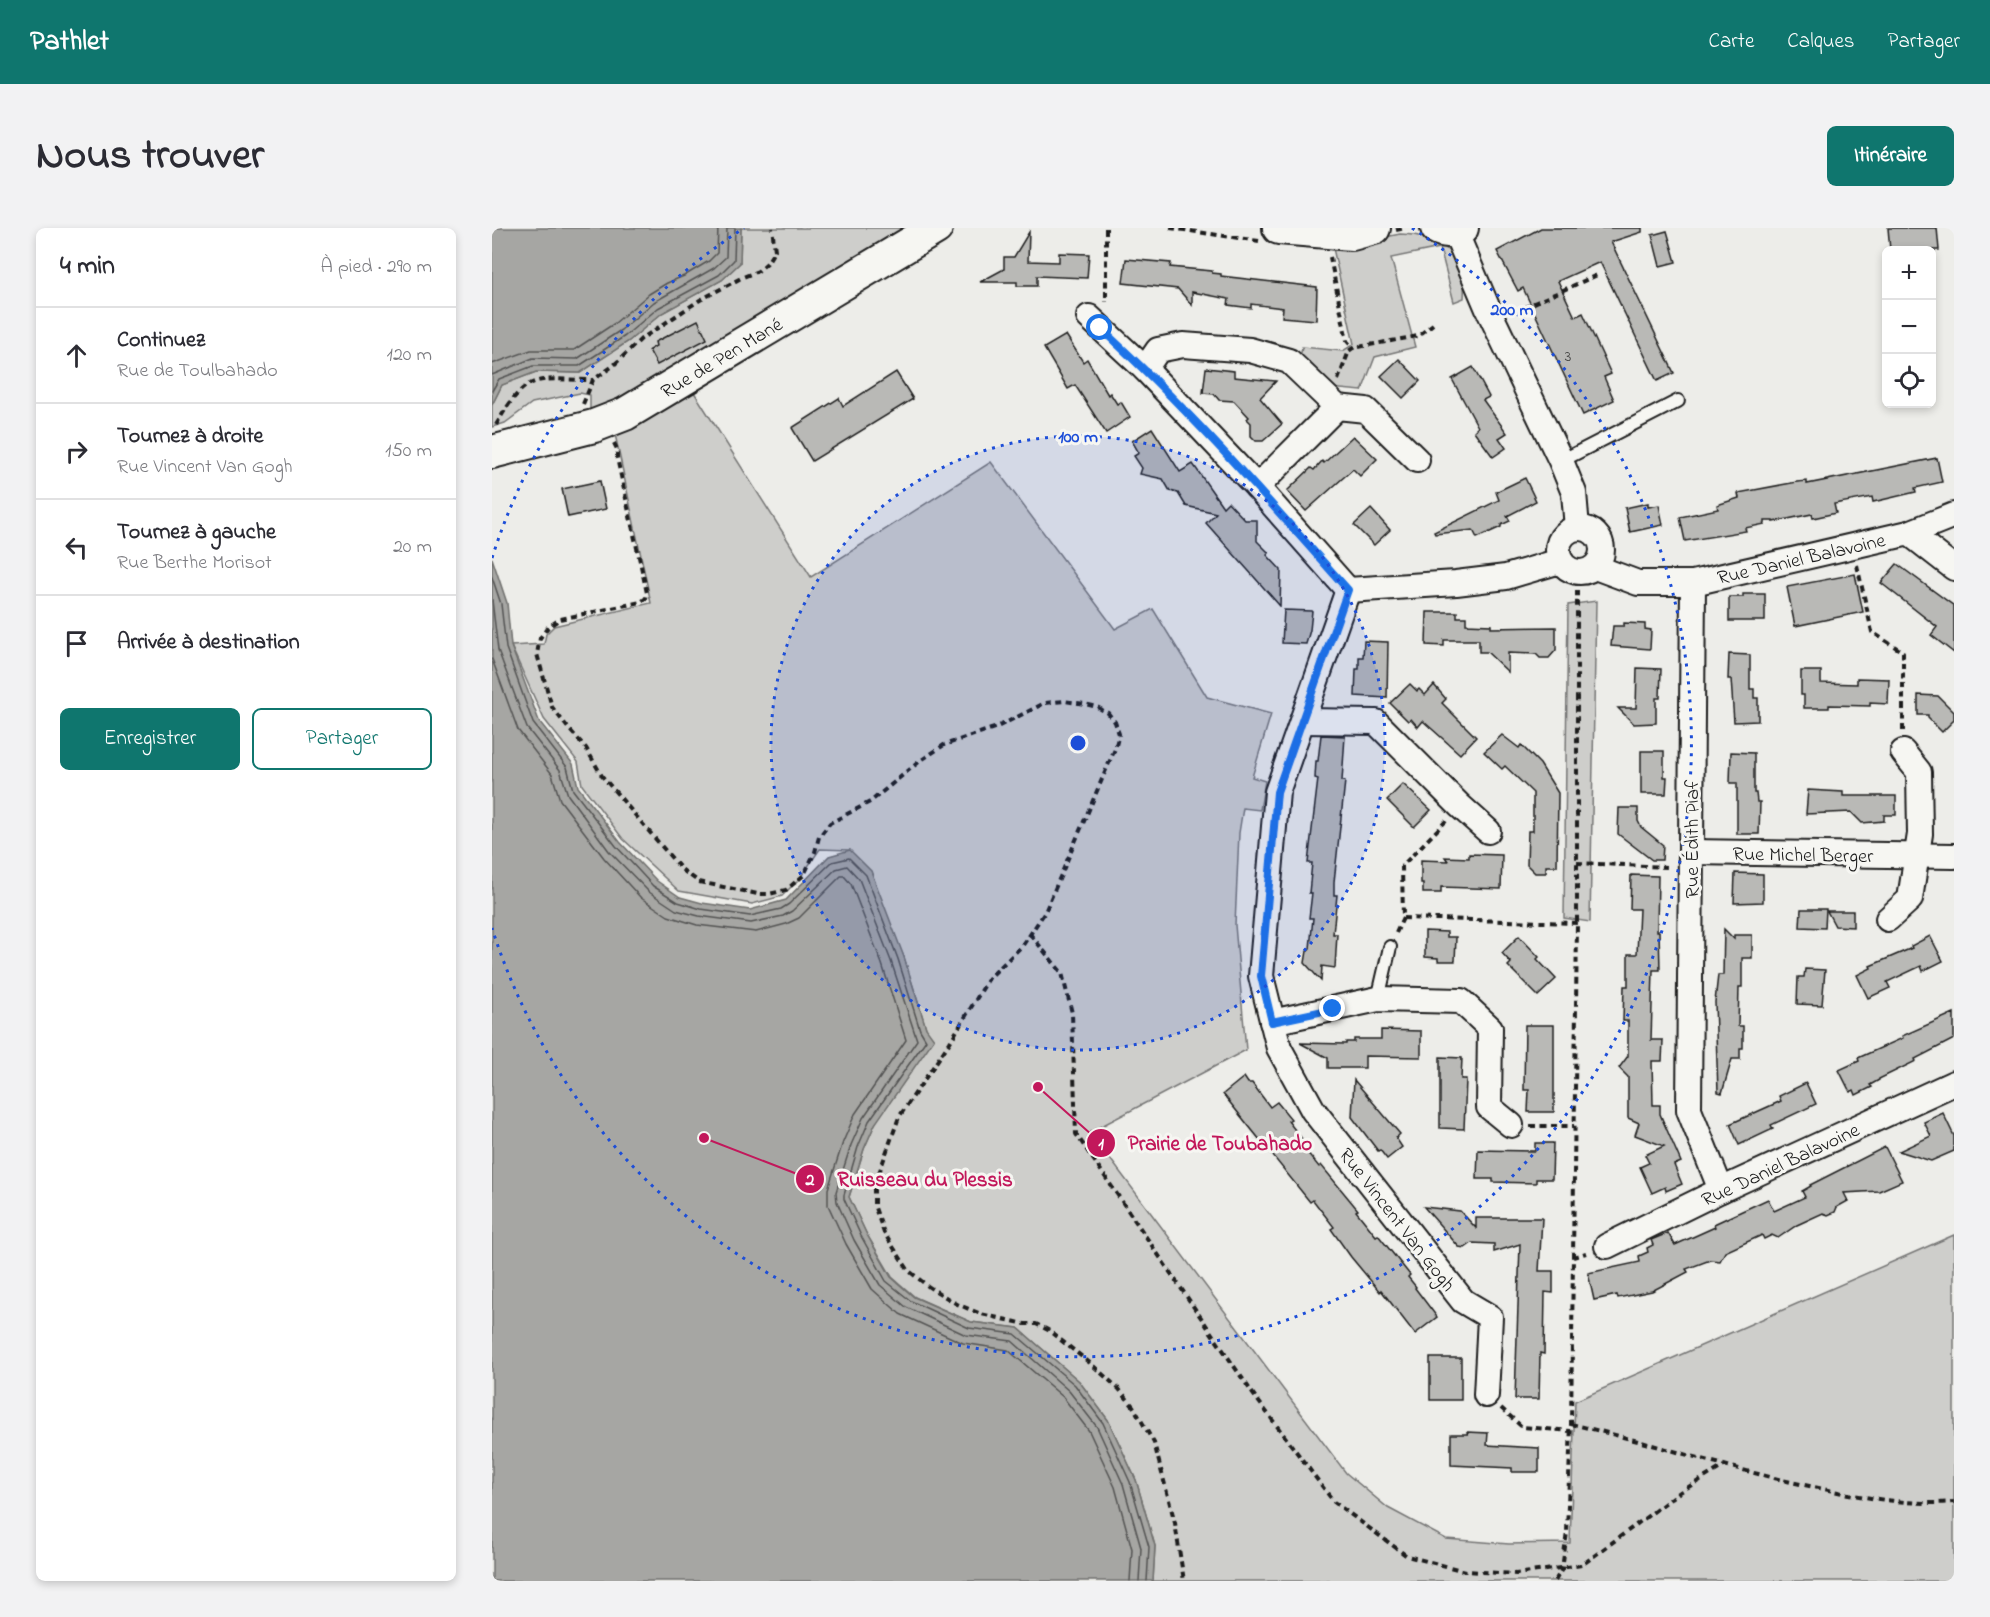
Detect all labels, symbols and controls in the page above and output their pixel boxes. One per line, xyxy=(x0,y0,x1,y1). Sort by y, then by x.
text: Pathlet xyxy=(30,22,109,63)
text: Carte xyxy=(1708,27,1754,57)
text: Calques xyxy=(1787,27,1854,57)
text: Partager xyxy=(1887,27,1960,57)
text: Nous trouver xyxy=(36,126,264,187)
button: Itinéraire xyxy=(1827,126,1954,186)
map controls xyxy=(1882,246,1936,408)
button: + xyxy=(1882,246,1936,300)
text: 4 min xyxy=(60,248,115,286)
text: À pied · 290 m xyxy=(321,253,432,282)
text: 200 m xyxy=(1490,298,1534,324)
button: − xyxy=(1882,300,1936,354)
street label: Rue de Pen Mané xyxy=(656,311,789,407)
route start xyxy=(1086,314,1112,340)
text: Continuez xyxy=(117,325,205,357)
icon: ahead xyxy=(60,339,93,372)
text: 120 m xyxy=(387,341,432,370)
house number: 3 xyxy=(1565,345,1571,369)
button: locate xyxy=(1882,354,1936,408)
text: Rue de Toulbahado xyxy=(117,357,278,386)
text: Tournez à droite xyxy=(117,421,263,453)
text: 100 m xyxy=(1058,425,1098,451)
icon: right xyxy=(60,435,93,468)
text: 150 m xyxy=(385,437,432,466)
text: Rue Vincent Van Gogh xyxy=(117,453,292,482)
text: Tournez à gauche xyxy=(117,517,276,549)
street label: Rue Daniel Balavoine xyxy=(1715,527,1888,594)
icon: left xyxy=(60,531,93,564)
text: 20 m xyxy=(393,533,432,562)
text: Rue Berthe Morisot xyxy=(117,549,272,578)
icon: arrive xyxy=(60,627,93,660)
text: Arrivée à destination xyxy=(117,627,300,659)
button: Enregistrer xyxy=(60,708,240,770)
button: Partager xyxy=(252,708,432,770)
centre of rings xyxy=(1068,733,1088,753)
street label: Rue Édith Piaf xyxy=(1679,779,1708,898)
street label: Rue Michel Berger xyxy=(1732,841,1874,873)
route end xyxy=(1319,995,1345,1021)
street label: Rue Daniel Balavoine xyxy=(1697,1117,1865,1216)
callout: Prairie de Toubahado xyxy=(1086,1123,1324,1162)
text: Prairie de Toubahado xyxy=(1128,1130,1312,1160)
text: 1 xyxy=(1098,1132,1104,1158)
street label: Rue Vincent Van Gogh xyxy=(1330,1143,1461,1299)
callout: Ruisseau du Plessis xyxy=(795,1159,1024,1198)
text: Ruisseau du Plessis xyxy=(837,1166,1013,1196)
text: 2 xyxy=(805,1168,815,1194)

